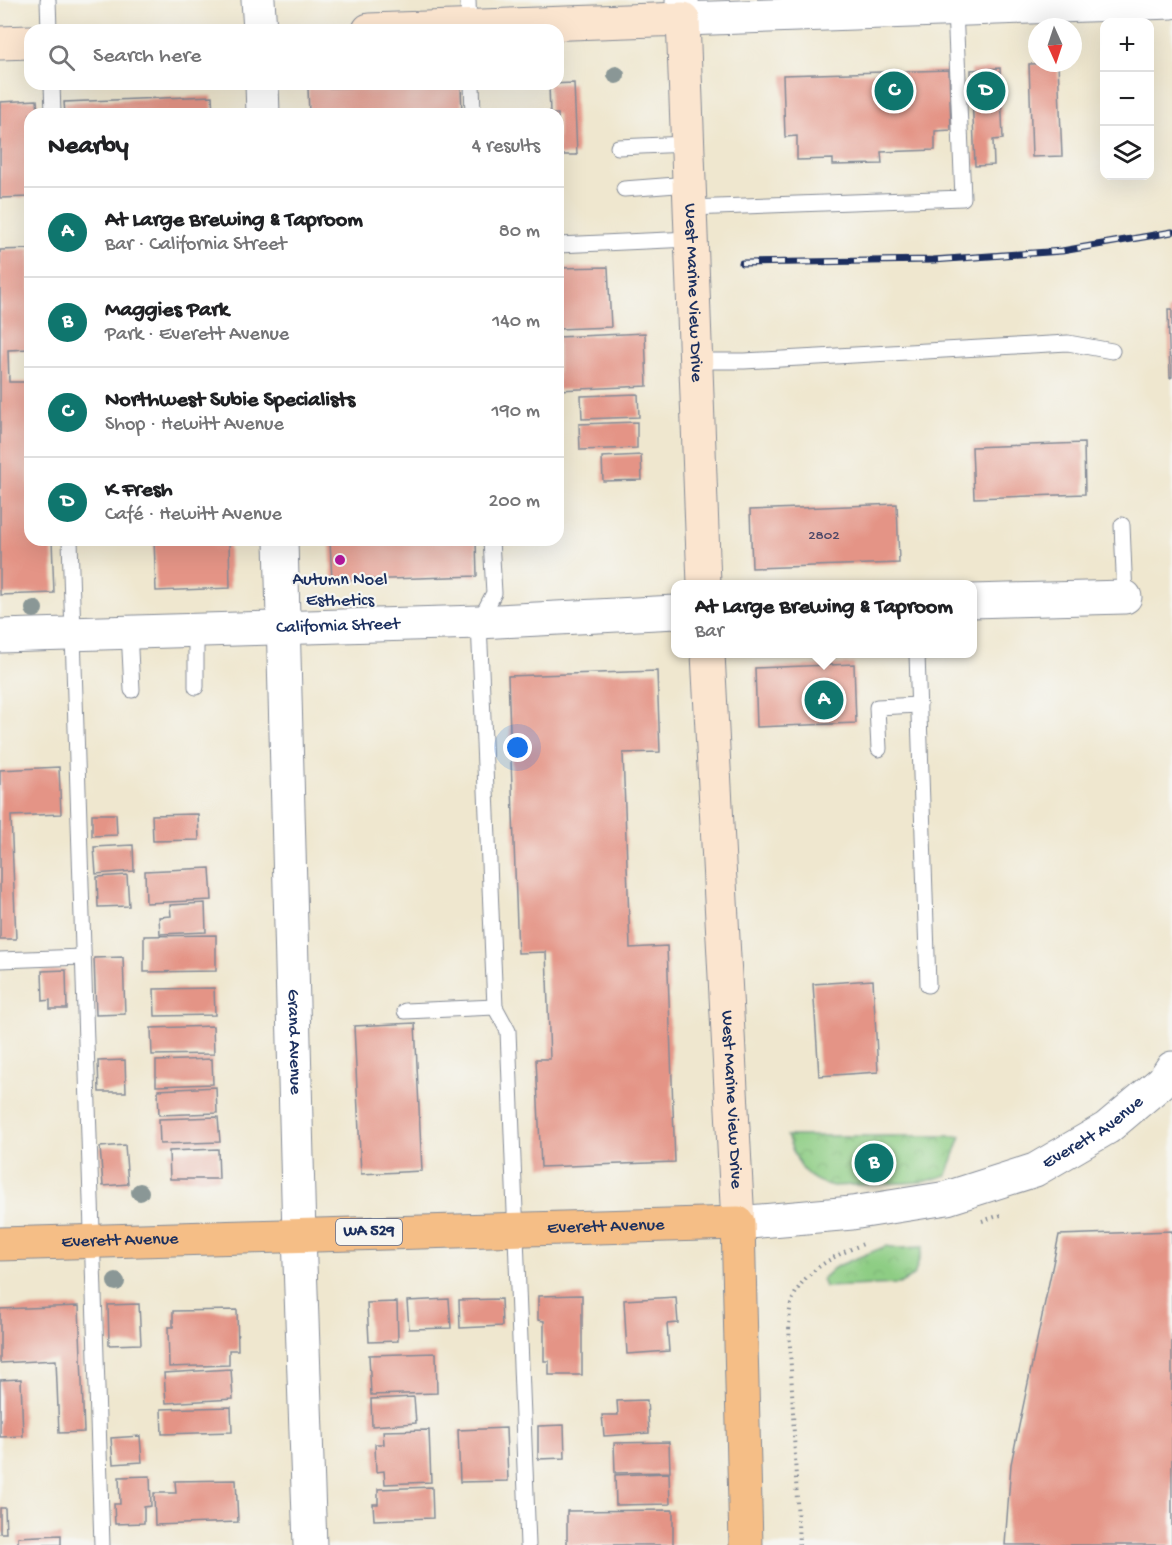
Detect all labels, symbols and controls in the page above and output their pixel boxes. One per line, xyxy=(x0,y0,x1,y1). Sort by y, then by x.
north arrow xyxy=(1028,18,1082,72)
map controls xyxy=(1100,18,1154,180)
button: + xyxy=(1100,18,1154,72)
search box xyxy=(24,24,564,90)
icon: search xyxy=(45,41,78,74)
text: Search here xyxy=(93,44,201,70)
pin: C xyxy=(874,68,914,113)
pin: D xyxy=(966,68,1006,113)
button: − xyxy=(1100,72,1154,126)
button: layers xyxy=(1100,126,1154,180)
text: Nearby xyxy=(48,132,129,163)
text: 4 results xyxy=(472,136,540,159)
street label: West Marine View Drive xyxy=(679,203,707,383)
text: At Large Brewing & Taproom xyxy=(105,208,363,234)
text: A xyxy=(62,221,73,244)
text: 80 m xyxy=(499,221,540,244)
text: Bar · California Street xyxy=(105,234,286,257)
text: Maggies Park xyxy=(105,298,229,324)
text: B xyxy=(62,311,73,334)
text: 140 m xyxy=(492,311,540,334)
text: Park · Everett Avenue xyxy=(105,324,289,347)
text: Northwest Subie Specialists xyxy=(105,388,355,414)
text: C xyxy=(62,401,73,424)
text: 190 m xyxy=(492,401,540,424)
text: Shop · Hewitt Avenue xyxy=(105,414,284,437)
text: K Fresh xyxy=(105,478,173,504)
text: D xyxy=(61,491,74,514)
text: 200 m xyxy=(489,491,540,514)
text: Café · Hewitt Avenue xyxy=(105,504,282,527)
house number: 2802 xyxy=(808,527,840,545)
marker: Autumn Noel Esthetics xyxy=(333,553,347,567)
place label: Autumn Noel Esthetics xyxy=(293,570,387,612)
popup xyxy=(671,580,977,658)
text: At Large Brewing & Taproom xyxy=(695,595,953,621)
street label: California Street xyxy=(276,614,402,638)
text: Bar xyxy=(695,621,724,644)
pin: A xyxy=(804,678,844,722)
your location xyxy=(503,733,532,762)
street label: Grand Avenue xyxy=(282,989,306,1095)
street label: West Marine View Drive xyxy=(716,1010,747,1190)
street label: Everett Avenue xyxy=(1039,1091,1148,1174)
pin: B xyxy=(854,1140,894,1186)
street label: Everett Avenue xyxy=(547,1215,665,1239)
road number: WA 529 xyxy=(336,1219,402,1245)
street label: Everett Avenue xyxy=(61,1228,180,1253)

